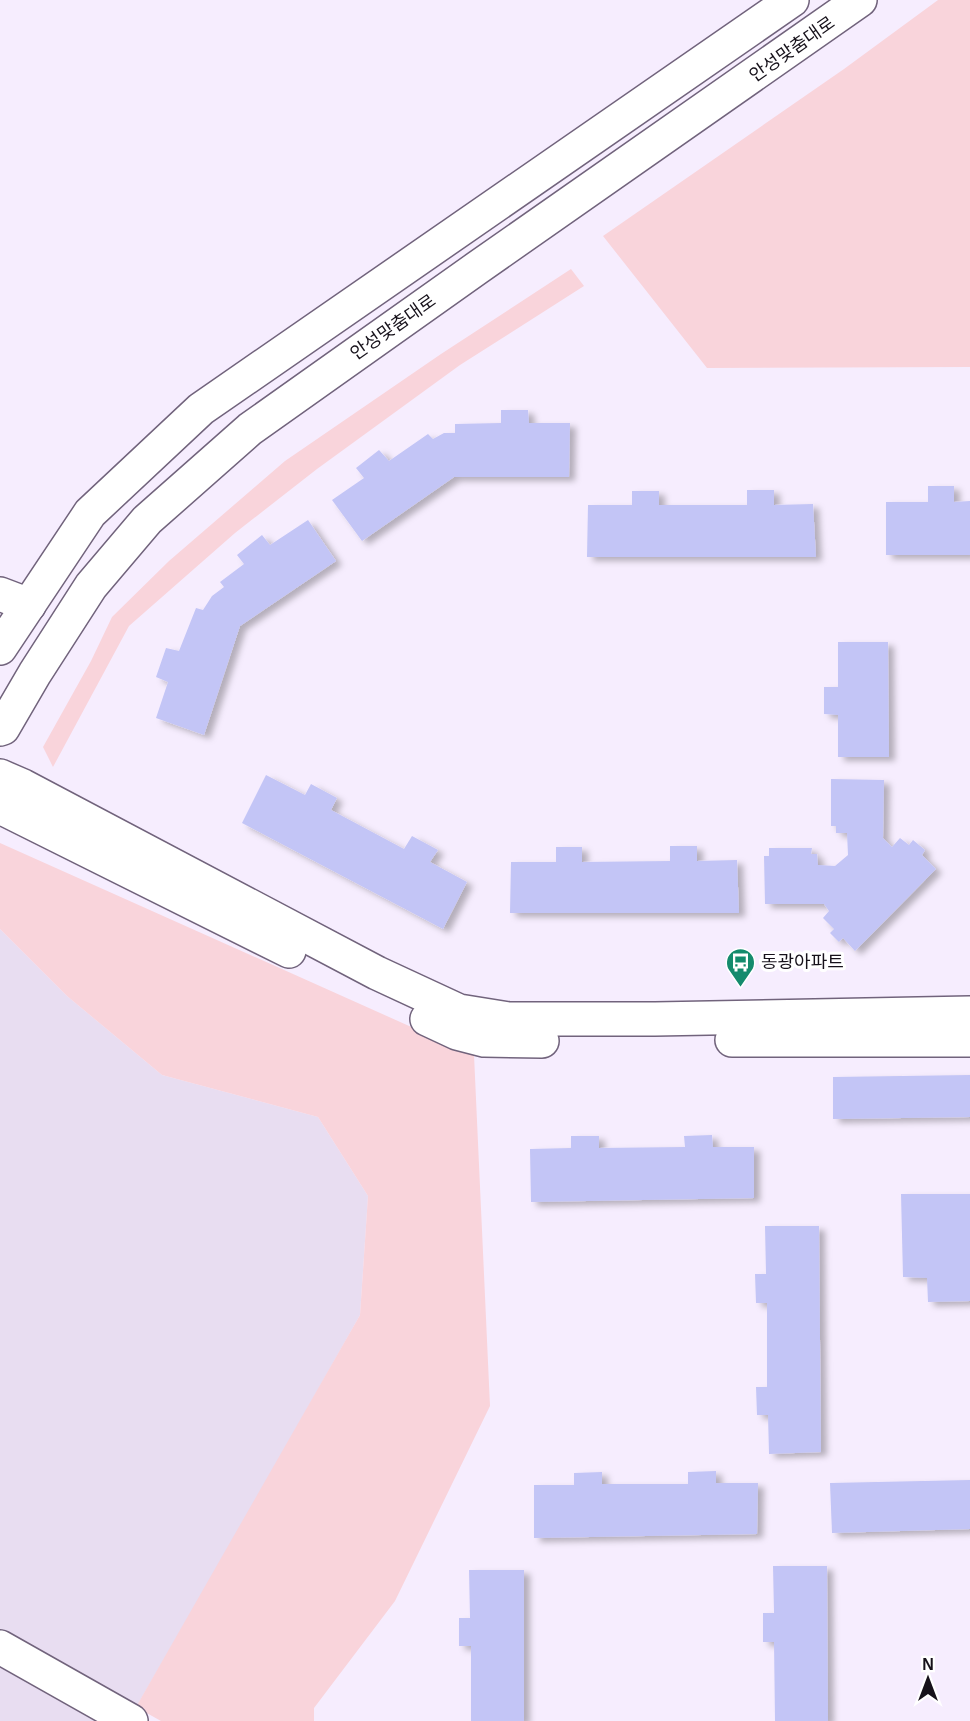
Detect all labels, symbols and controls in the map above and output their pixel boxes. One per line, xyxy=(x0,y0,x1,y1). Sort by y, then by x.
street label: 안성맞춤대로 xyxy=(746,12,838,86)
street label: 안성맞춤대로 xyxy=(347,290,439,364)
bus stop icon: 동광아파트 xyxy=(724,946,756,988)
place label: 동광아파트 xyxy=(761,952,844,972)
north arrow xyxy=(898,1649,958,1709)
text: N xyxy=(922,1656,934,1673)

